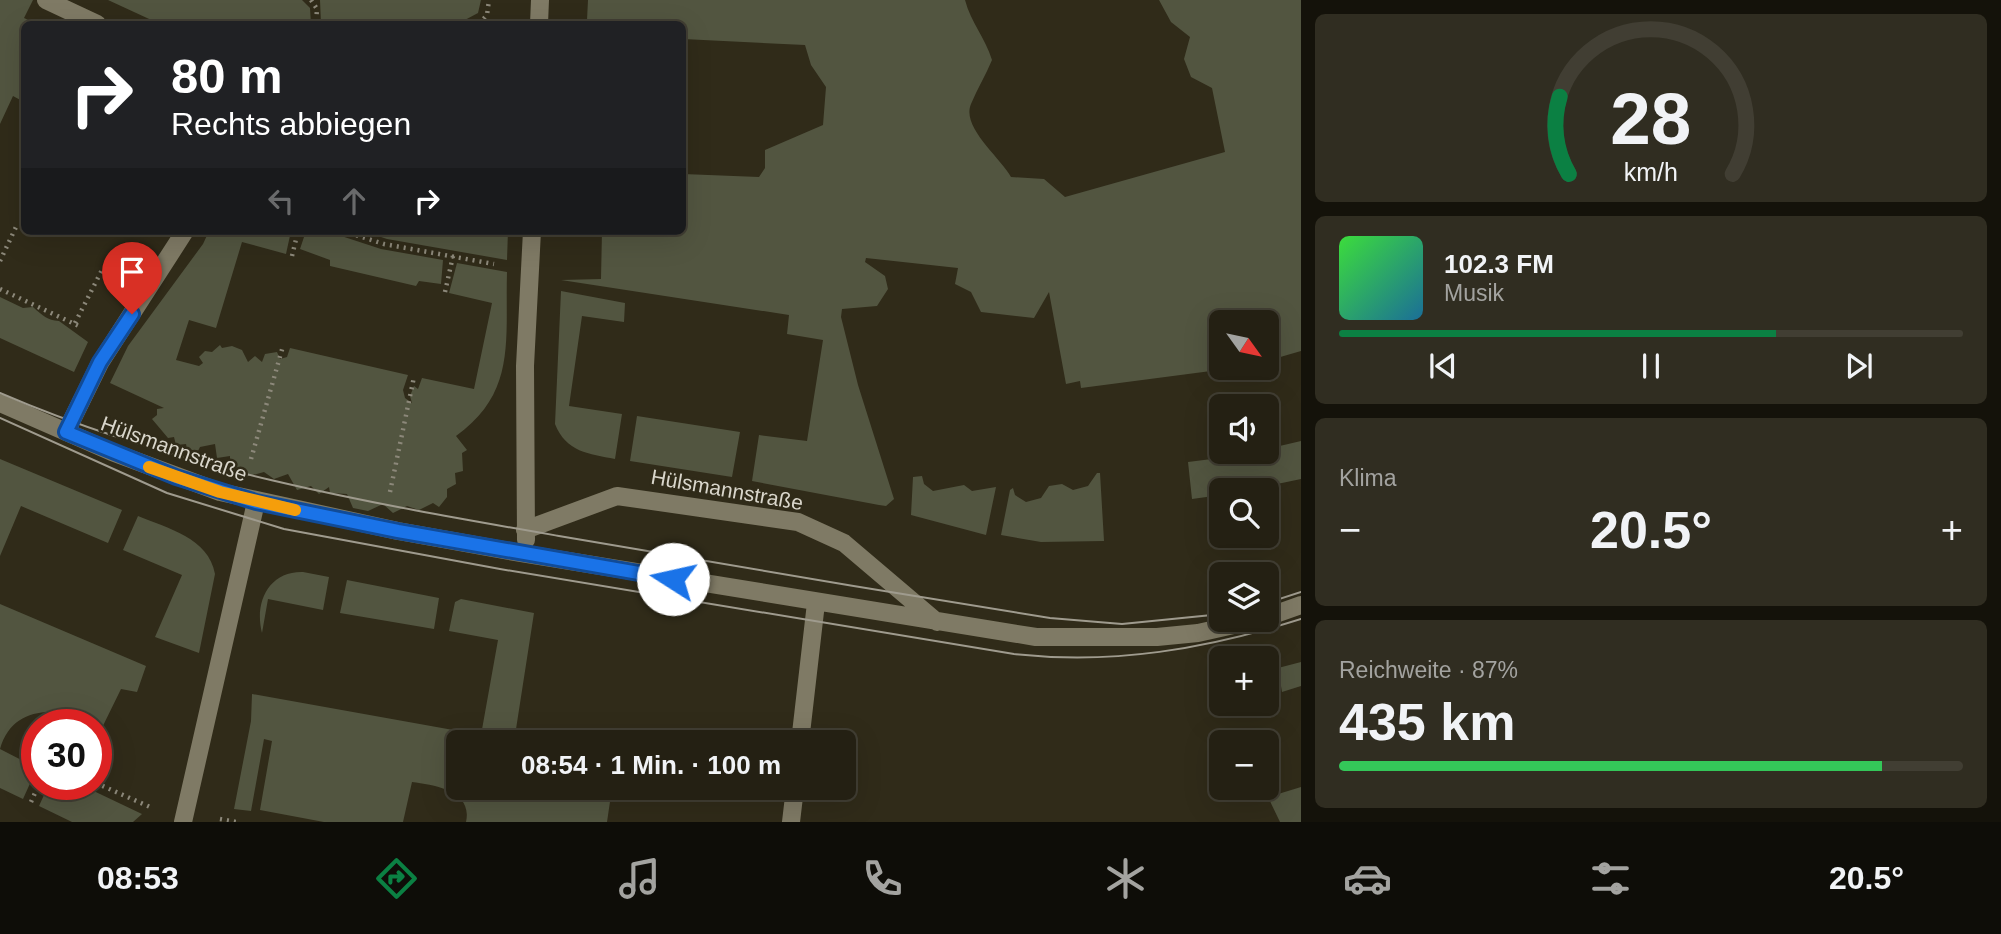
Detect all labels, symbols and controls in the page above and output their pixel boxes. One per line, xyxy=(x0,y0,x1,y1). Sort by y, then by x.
icon: right xyxy=(56,49,147,140)
text: 80 m xyxy=(171,49,283,103)
text: 28 xyxy=(1611,78,1691,159)
text: Rechts abbiegen xyxy=(171,106,411,142)
text: km/h xyxy=(1624,158,1678,186)
icon: left xyxy=(262,182,300,220)
icon: ahead xyxy=(335,182,373,220)
icon: right xyxy=(408,182,446,220)
pin xyxy=(102,242,162,314)
text: 102.3 FM xyxy=(1444,249,1554,279)
icon: arrive xyxy=(113,253,151,291)
text: Musik xyxy=(1444,280,1504,306)
north arrow xyxy=(1209,310,1279,380)
map controls xyxy=(1209,310,1279,800)
icon: previous xyxy=(1424,347,1462,385)
icon: pause xyxy=(1632,347,1670,385)
icon: next xyxy=(1840,347,1878,385)
button: sound xyxy=(1209,394,1279,464)
street label: Hülsmannstraße xyxy=(98,411,250,486)
street label: Hülsmannstraße xyxy=(649,465,805,514)
text: Klima xyxy=(1339,465,1397,491)
button: search xyxy=(1209,478,1279,548)
text: 20.5° xyxy=(1590,501,1712,559)
text: − xyxy=(1339,509,1361,551)
text: + xyxy=(1941,509,1963,551)
position arrow xyxy=(636,542,710,616)
button: layers xyxy=(1209,562,1279,632)
button: + xyxy=(1209,646,1279,716)
text: Reichweite · 87% xyxy=(1339,657,1518,683)
text: 435 km xyxy=(1339,693,1515,751)
speed limit sign: 30 xyxy=(21,709,112,800)
button: − xyxy=(1209,730,1279,800)
text: 08:54 · 1 Min. · 100 m xyxy=(521,750,781,780)
icon: directions xyxy=(372,854,421,903)
icon: music xyxy=(615,854,664,903)
icon: phone xyxy=(858,854,907,903)
icon: climate xyxy=(1101,854,1150,903)
icon: car xyxy=(1343,854,1392,903)
icon: filters xyxy=(1586,854,1635,903)
text: 08:53 xyxy=(97,860,179,896)
text: 20.5° xyxy=(1829,860,1904,896)

